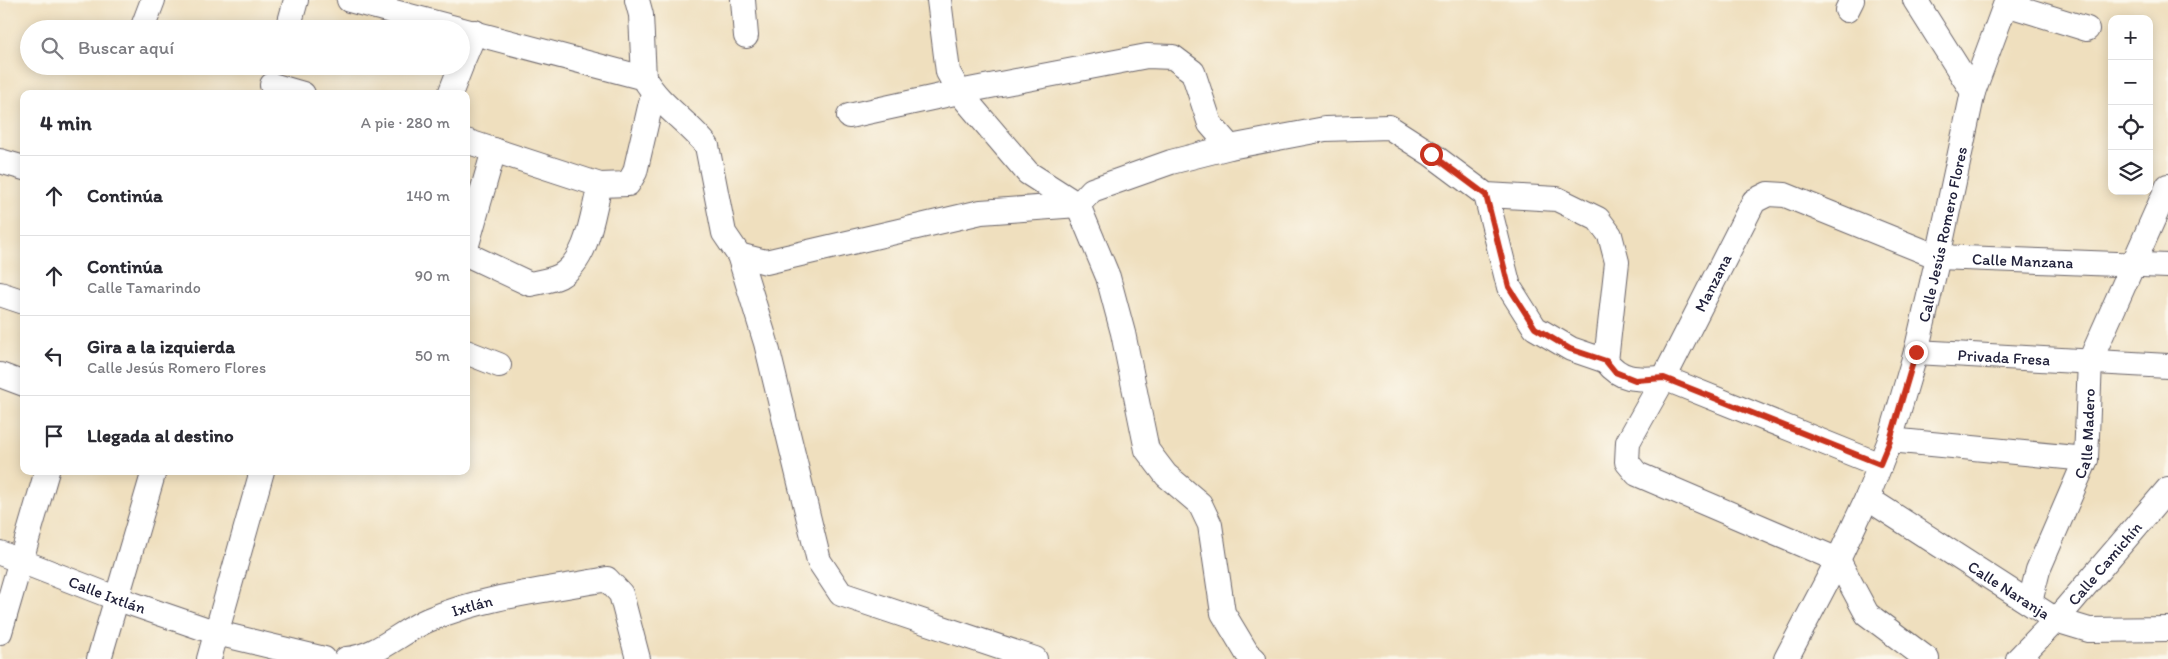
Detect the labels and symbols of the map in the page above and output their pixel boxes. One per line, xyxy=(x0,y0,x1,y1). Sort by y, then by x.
route start xyxy=(1420,143,1443,166)
street label: Calle Jesús Romero Flores xyxy=(1914,145,1971,324)
street label: Calle Manzana xyxy=(1972,249,2074,272)
street label: Manzana xyxy=(1690,250,1735,315)
route end xyxy=(1905,341,1928,364)
street label: Privada Fresa xyxy=(1957,345,2051,369)
street label: Calle Madero xyxy=(2069,388,2098,482)
street label: Calle Camichín xyxy=(2063,518,2145,609)
street label: Calle Naranja xyxy=(1965,556,2054,623)
street label: Calle Ixtlán xyxy=(66,571,148,617)
street label: Ixtlán xyxy=(449,591,494,620)

